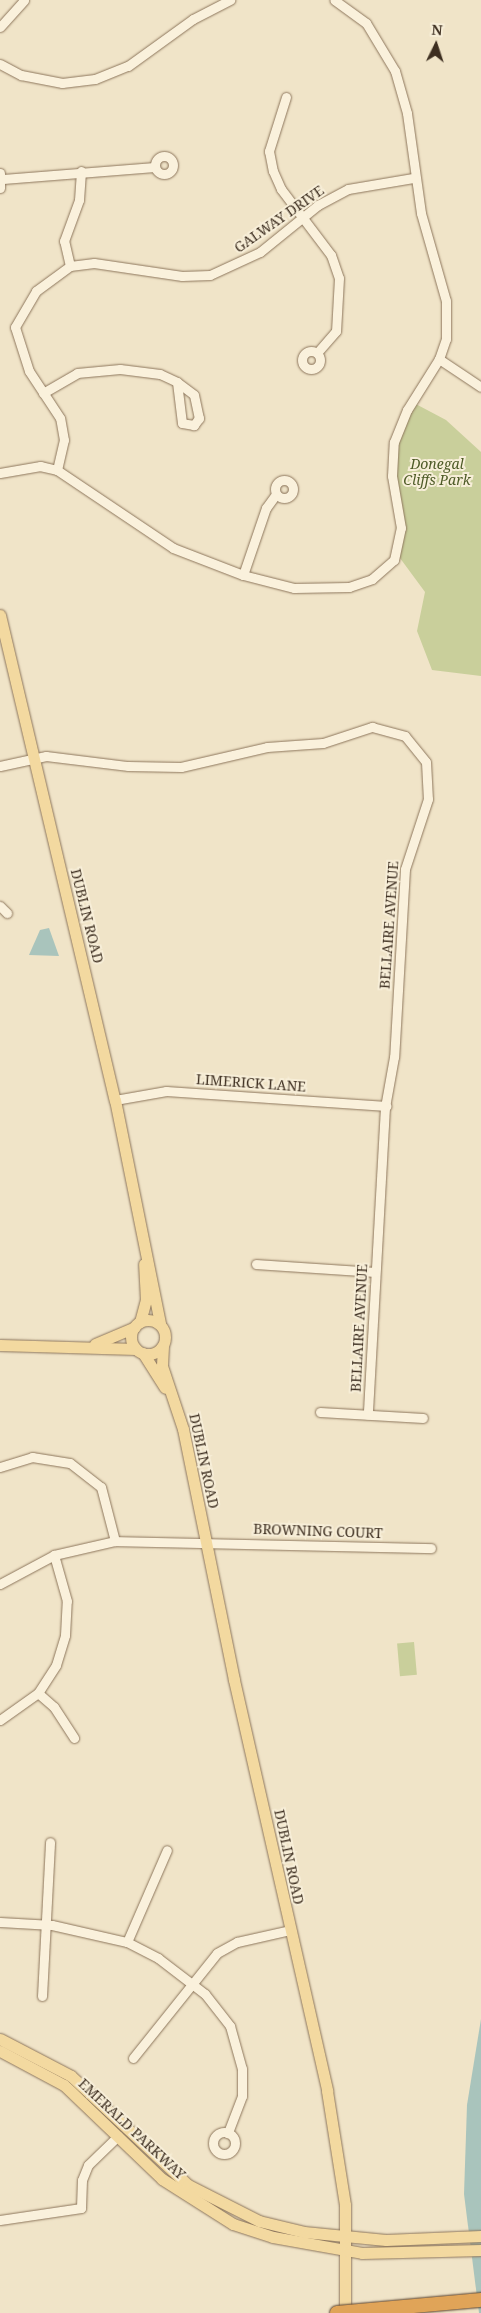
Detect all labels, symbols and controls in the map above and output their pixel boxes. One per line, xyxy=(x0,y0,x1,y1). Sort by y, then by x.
north arrow xyxy=(411,20,461,70)
text: N xyxy=(431,20,443,39)
street label: GALWAY DRIVE xyxy=(231,182,327,256)
park label: Donegal Cliffs Park xyxy=(403,456,471,488)
street label: BELLAIRE AVENUE xyxy=(376,860,402,990)
street label: DUBLIN ROAD xyxy=(67,867,107,965)
street label: LIMERICK LANE xyxy=(196,1071,306,1095)
street label: BELLAIRE AVENUE xyxy=(347,1264,371,1392)
street label: DUBLIN ROAD xyxy=(186,1412,222,1510)
street label: BROWNING COURT xyxy=(253,1520,383,1542)
street label: DUBLIN ROAD xyxy=(271,1808,307,1906)
street label: EMERALD PARKWAY xyxy=(75,2075,189,2183)

